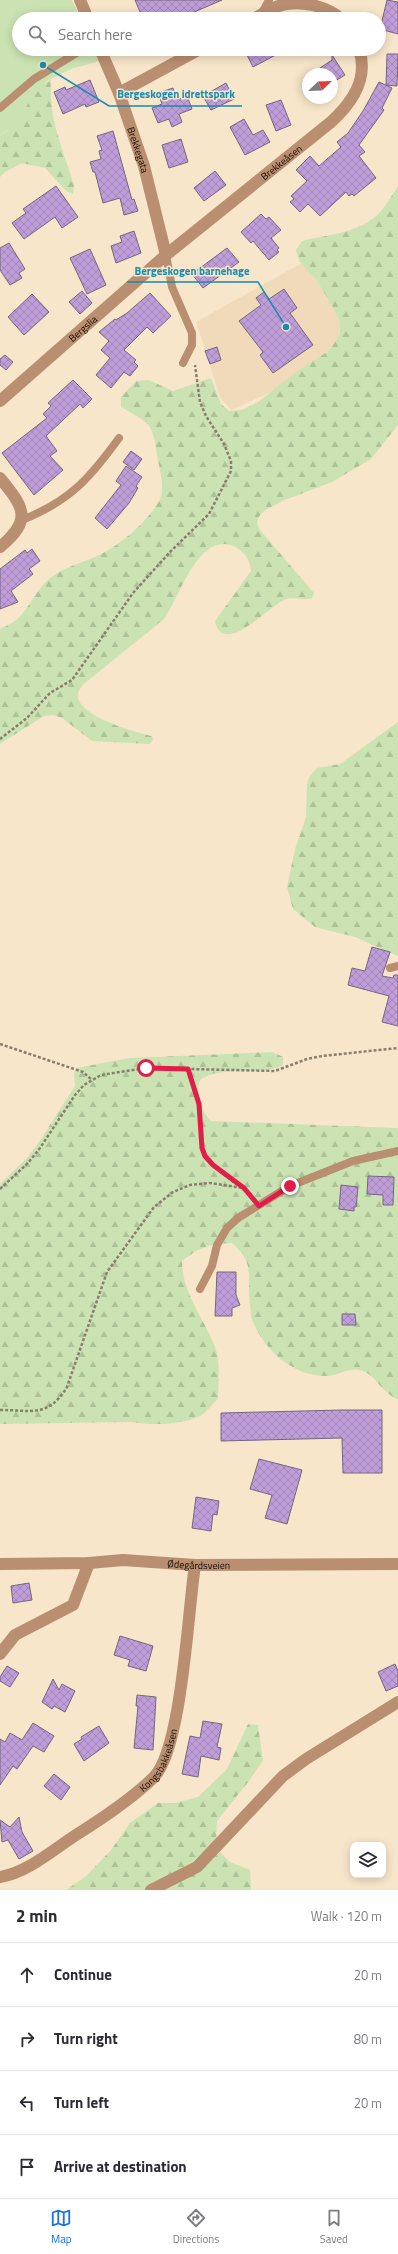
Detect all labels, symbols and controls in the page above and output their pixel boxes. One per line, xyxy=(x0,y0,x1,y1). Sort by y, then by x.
search box xyxy=(12,12,386,56)
icon: search xyxy=(26,23,48,45)
text: Search here xyxy=(58,23,132,46)
north arrow xyxy=(302,68,338,104)
callout: Bergeskogen idrettspark xyxy=(109,83,242,106)
text: Bergeskogen idrettspark xyxy=(117,86,235,102)
street label: Brekkegata xyxy=(124,125,153,174)
street label: Brekkeåsen xyxy=(257,141,305,183)
callout: Bergeskogen barnehage xyxy=(127,259,258,282)
text: Bergeskogen barnehage xyxy=(134,263,250,279)
street label: Bergslia xyxy=(65,312,100,345)
route start xyxy=(137,1059,155,1077)
route end xyxy=(281,1177,299,1195)
street label: Ødegårdsveien xyxy=(167,1556,230,1573)
street label: Kongsbakkeåsen xyxy=(136,1727,181,1795)
map controls xyxy=(350,1842,386,1878)
button: layers xyxy=(350,1842,386,1878)
text: 2 min xyxy=(16,1903,57,1929)
text: Walk · 120 m xyxy=(311,1906,382,1926)
text: Continue xyxy=(54,1963,112,1986)
icon: ahead xyxy=(16,1964,38,1986)
text: 20 m xyxy=(354,1965,382,1985)
text: Turn right xyxy=(54,2027,118,2050)
icon: right xyxy=(16,2028,38,2050)
text: 80 m xyxy=(354,2029,382,2049)
text: Turn left xyxy=(54,2091,109,2114)
icon: left xyxy=(16,2092,38,2114)
text: 20 m xyxy=(354,2093,382,2113)
text: Arrive at destination xyxy=(54,2155,187,2178)
icon: arrive xyxy=(16,2156,38,2178)
tab: Map xyxy=(50,2207,72,2247)
tab: Directions xyxy=(173,2207,219,2247)
tab: Saved xyxy=(320,2207,348,2247)

